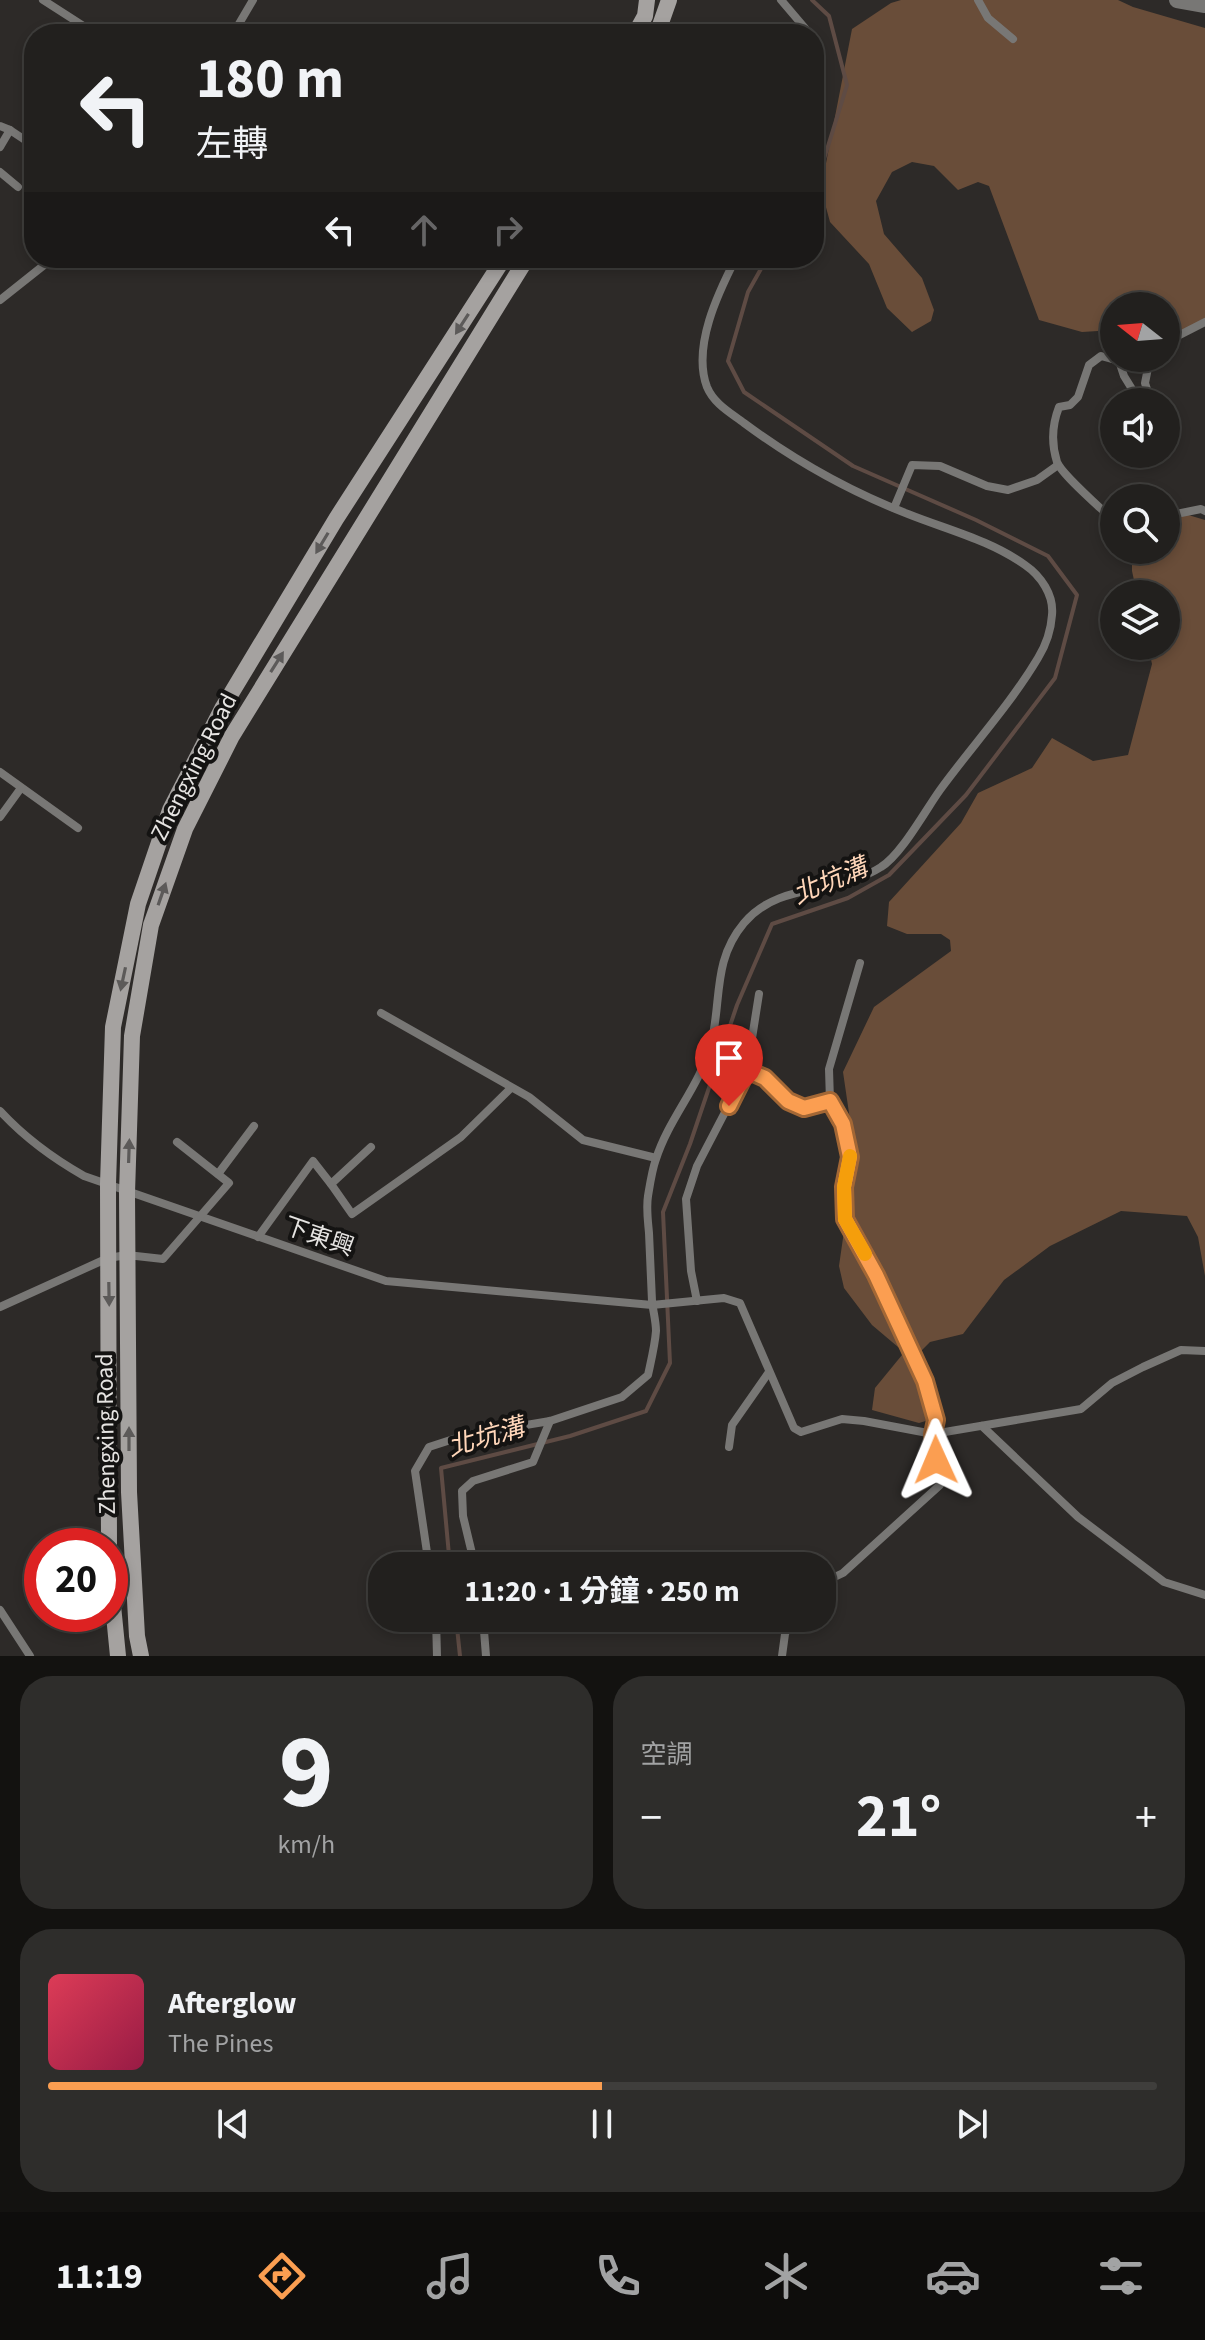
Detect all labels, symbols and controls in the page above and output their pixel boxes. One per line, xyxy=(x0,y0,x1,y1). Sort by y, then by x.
text: 180 m xyxy=(196,40,344,119)
icon: left xyxy=(64,56,168,160)
text: 左轉 xyxy=(196,119,268,170)
icon: left xyxy=(318,208,362,252)
icon: ahead xyxy=(402,208,446,252)
icon: right xyxy=(486,208,530,252)
north arrow xyxy=(1100,292,1180,372)
map controls xyxy=(1100,292,1180,660)
one-way arrow xyxy=(455,313,470,334)
button: sound xyxy=(1100,388,1180,468)
button: search xyxy=(1100,484,1180,564)
one-way arrow xyxy=(316,532,330,554)
button: layers xyxy=(1100,580,1180,660)
one-way arrow xyxy=(270,651,284,673)
street label: Zhengxing Road xyxy=(142,687,246,847)
water label: 北坑溝 xyxy=(787,847,877,913)
one-way arrow xyxy=(157,882,169,906)
one-way arrow xyxy=(116,967,128,992)
pin xyxy=(695,1024,763,1106)
icon: arrive xyxy=(707,1036,751,1080)
one-way arrow xyxy=(122,1138,135,1163)
street label: 下東興 xyxy=(279,1209,359,1265)
one-way arrow xyxy=(103,1282,115,1307)
street label: Zhengxing Road xyxy=(87,1353,125,1515)
water label: 北坑溝 xyxy=(443,1407,532,1466)
position arrow xyxy=(894,1418,978,1502)
one-way arrow xyxy=(123,1426,135,1451)
speed limit sign: 20 xyxy=(24,1528,128,1632)
text: 11:20 · 1 分鐘 · 250 m xyxy=(464,1570,740,1613)
text: 9 xyxy=(279,1700,334,1848)
text: 空調 xyxy=(641,1736,693,1773)
text: 21° xyxy=(856,1775,941,1860)
text: − xyxy=(641,1787,662,1850)
text: + xyxy=(1135,1787,1157,1850)
text: km/h xyxy=(277,1826,335,1863)
text: Afterglow xyxy=(168,1982,296,2025)
text: The Pines xyxy=(168,2025,273,2062)
icon: previous xyxy=(211,2102,255,2146)
icon: pause xyxy=(580,2102,624,2146)
icon: next xyxy=(950,2102,994,2146)
icon: directions xyxy=(254,2248,310,2304)
icon: music xyxy=(422,2248,478,2304)
icon: phone xyxy=(590,2248,646,2304)
icon: climate xyxy=(758,2248,814,2304)
icon: car xyxy=(925,2248,981,2304)
icon: filters xyxy=(1093,2248,1149,2304)
text: 11:19 xyxy=(56,2251,143,2302)

